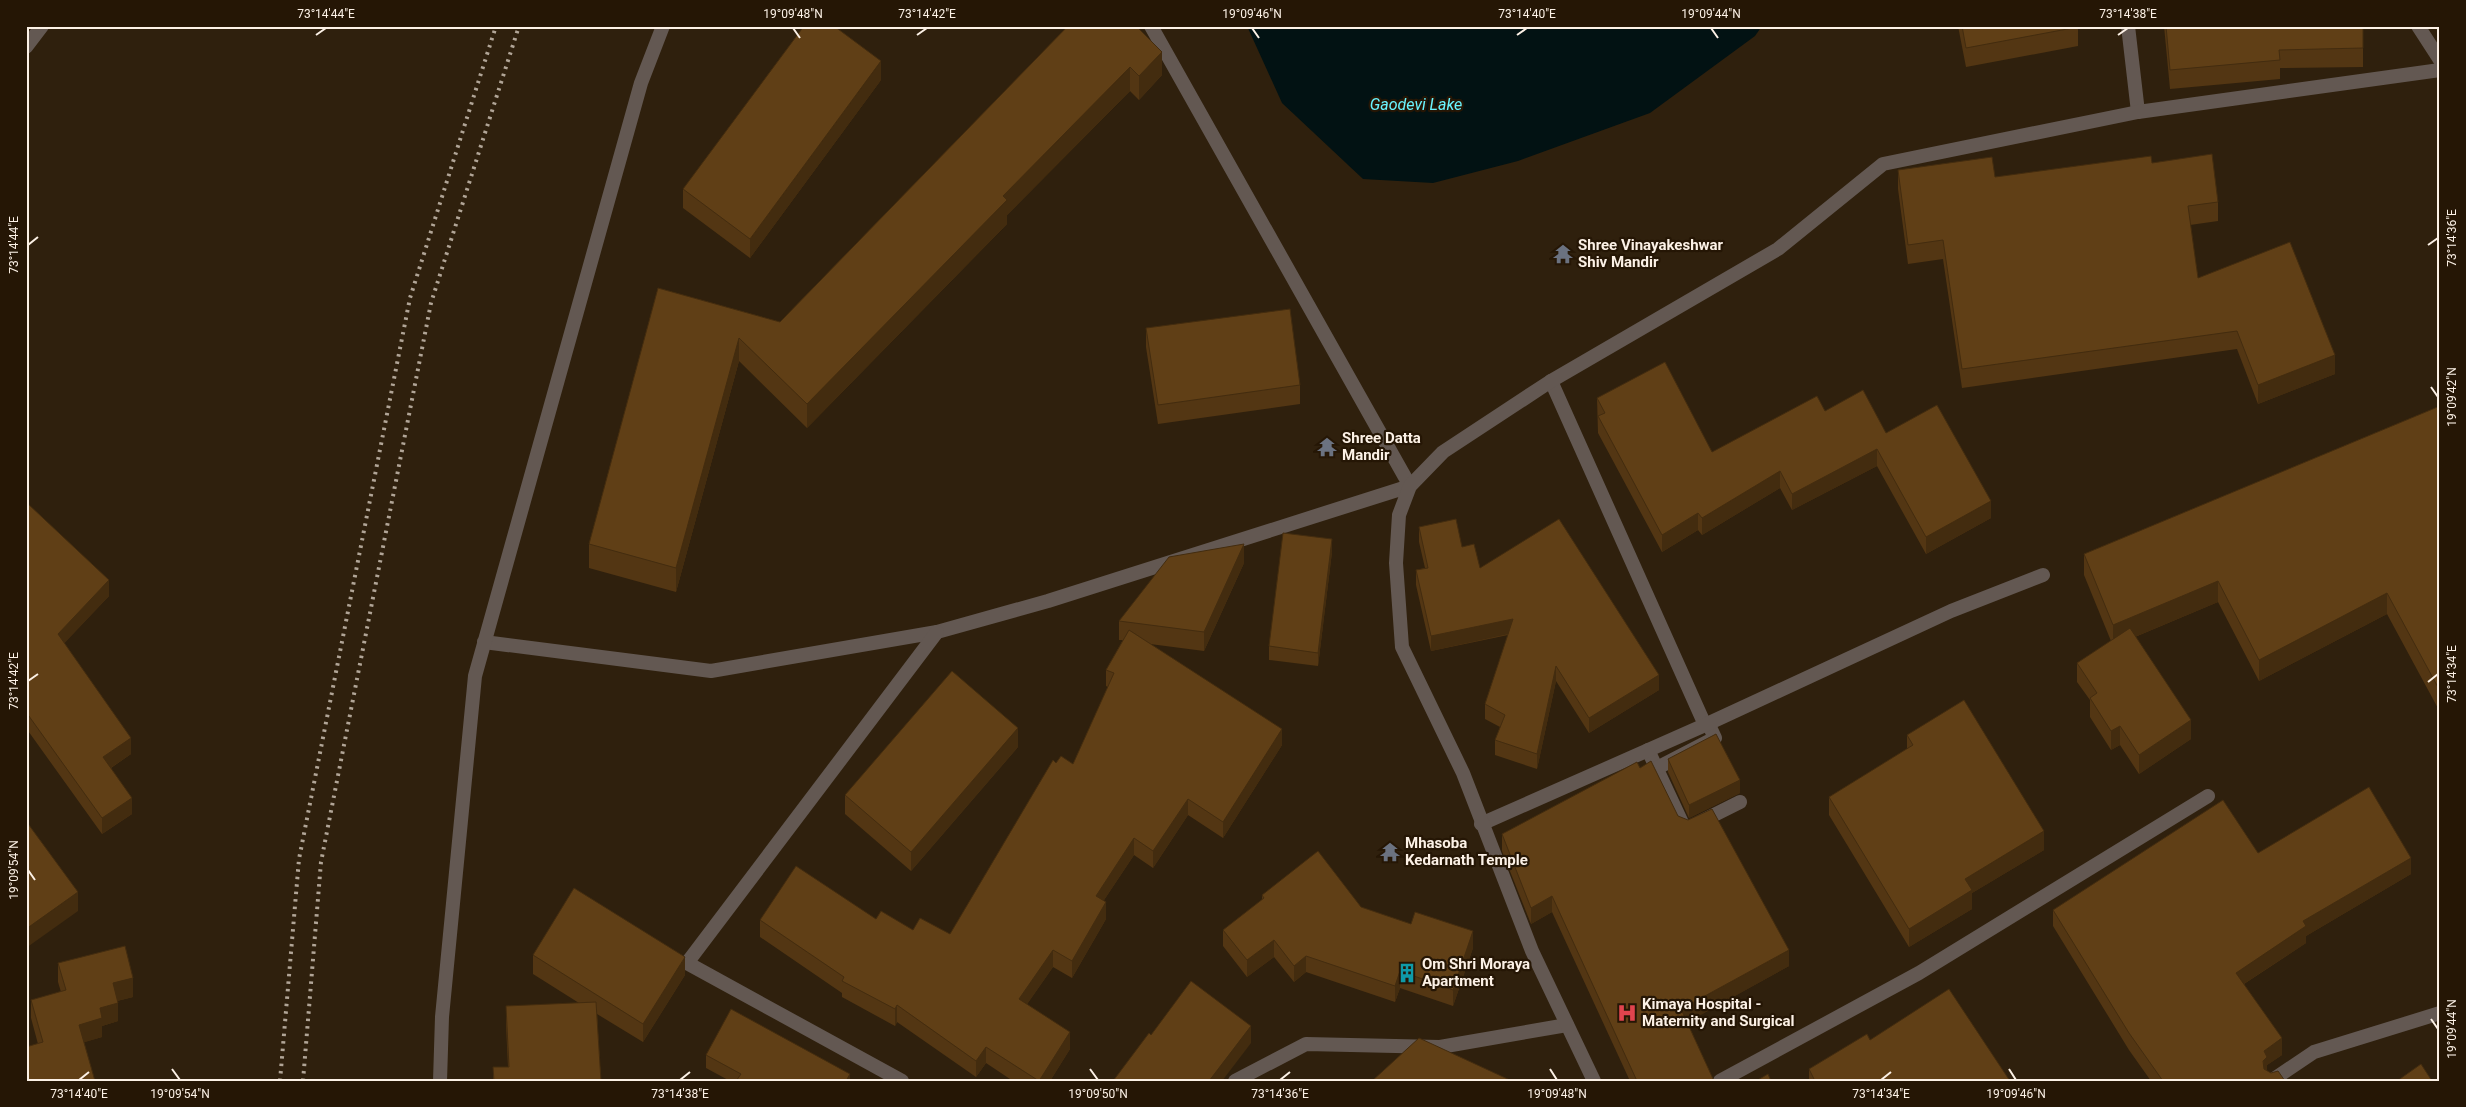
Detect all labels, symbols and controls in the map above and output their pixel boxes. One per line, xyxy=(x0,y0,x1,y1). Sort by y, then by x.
text: 73°14'44"E xyxy=(297,7,355,21)
text: 19°09'48"N xyxy=(763,7,823,21)
text: 73°14'42"E xyxy=(898,7,956,21)
text: 19°09'46"N xyxy=(1222,7,1282,21)
text: 73°14'40"E xyxy=(1498,7,1556,21)
text: 19°09'44"N xyxy=(1681,7,1741,21)
text: 73°14'38"E xyxy=(2099,7,2157,21)
water label: Gaodevi Lake xyxy=(1370,95,1462,114)
text: 73°14'36"E xyxy=(2445,209,2459,267)
text: 73°14'44"E xyxy=(7,216,21,274)
place label: Shree Vinayakeshwar Shiv Mandir xyxy=(1578,236,1724,271)
temple icon: Shree Vinayakeshwar Shiv Mandir xyxy=(1552,243,1574,265)
text: 19°09'42"N xyxy=(2445,367,2459,427)
place label: Shree Datta Mandir xyxy=(1342,429,1421,464)
temple icon: Shree Datta Mandir xyxy=(1316,436,1338,458)
text: 73°14'34"E xyxy=(2445,645,2459,703)
text: 73°14'42"E xyxy=(7,652,21,710)
place label: Mhasoba Kedarnath Temple xyxy=(1405,834,1528,869)
text: 19°09'54"N xyxy=(7,840,21,900)
temple icon: Mhasoba Kedarnath Temple xyxy=(1379,841,1401,863)
place label: Om Shri Moraya Apartment xyxy=(1422,955,1530,990)
building icon: Om Shri Moraya Apartment xyxy=(1396,962,1418,984)
place label: Kimaya Hospital - Maternity and Surgical xyxy=(1642,995,1795,1030)
text: 19°09'44"N xyxy=(2445,999,2459,1059)
hospital icon: Kimaya Hospital - Maternity and Surgical xyxy=(1616,1002,1638,1024)
text: 73°14'40"E xyxy=(50,1087,108,1101)
text: 19°09'54"N xyxy=(150,1087,210,1101)
text: 73°14'38"E xyxy=(651,1087,709,1101)
text: 19°09'50"N xyxy=(1068,1087,1128,1101)
text: 73°14'36"E xyxy=(1251,1087,1309,1101)
text: 19°09'48"N xyxy=(1527,1087,1587,1101)
text: 73°14'34"E xyxy=(1852,1087,1910,1101)
text: 19°09'46"N xyxy=(1986,1087,2046,1101)

